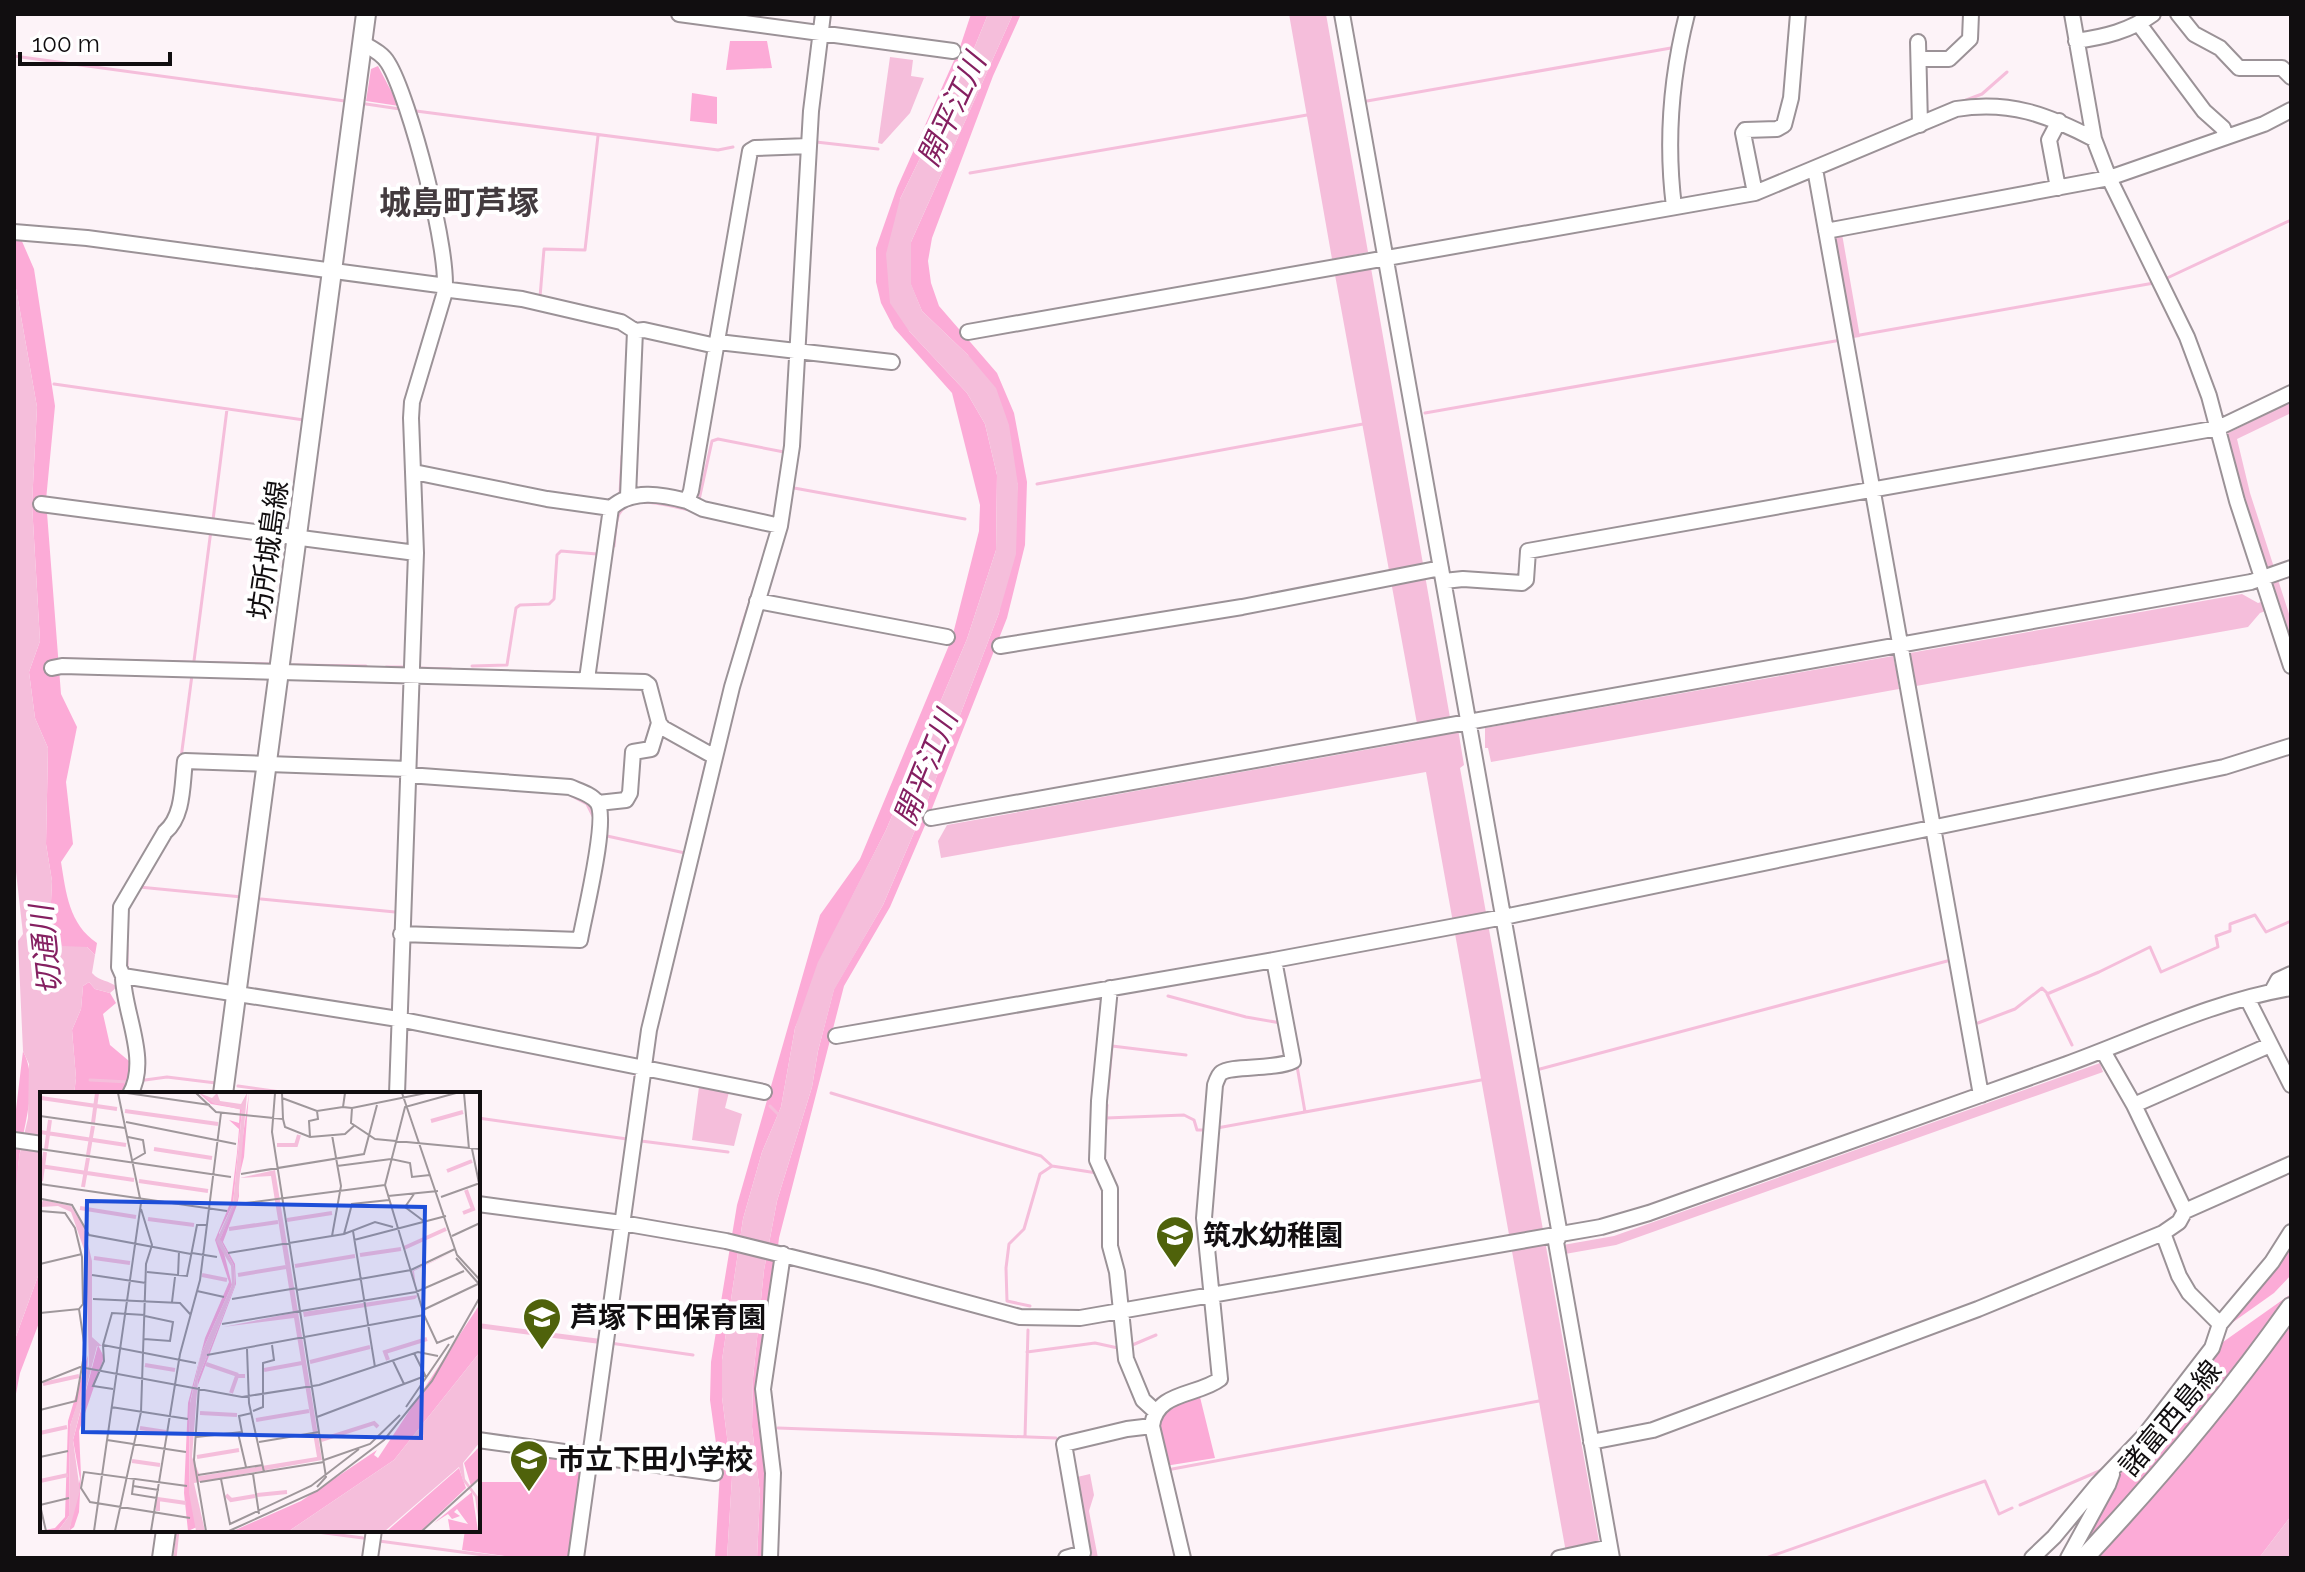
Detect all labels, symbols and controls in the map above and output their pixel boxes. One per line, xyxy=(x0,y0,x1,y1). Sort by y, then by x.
scale bar xyxy=(20,16,170,66)
text: 100 m xyxy=(32,29,100,58)
water label: 開平江川 xyxy=(910,45,994,172)
district label: 城島町芦塚 xyxy=(379,184,539,221)
street label: 坊所城島線 xyxy=(242,478,295,622)
water label: 開平江川 xyxy=(887,703,965,830)
water label: 切通川 xyxy=(23,900,68,997)
inset map xyxy=(40,1092,480,1532)
school or university icon: 筑水幼稚園 xyxy=(1154,1214,1196,1269)
place label: 筑水幼稚園 xyxy=(1203,1219,1343,1252)
school or university icon: 芦塚下田保育園 xyxy=(521,1296,563,1351)
place label: 芦塚下田保育園 xyxy=(570,1301,766,1334)
street label: 諸富西島線 xyxy=(2113,1354,2228,1483)
school or university icon: 市立下田小学校 xyxy=(508,1438,550,1493)
place label: 市立下田小学校 xyxy=(557,1443,753,1476)

